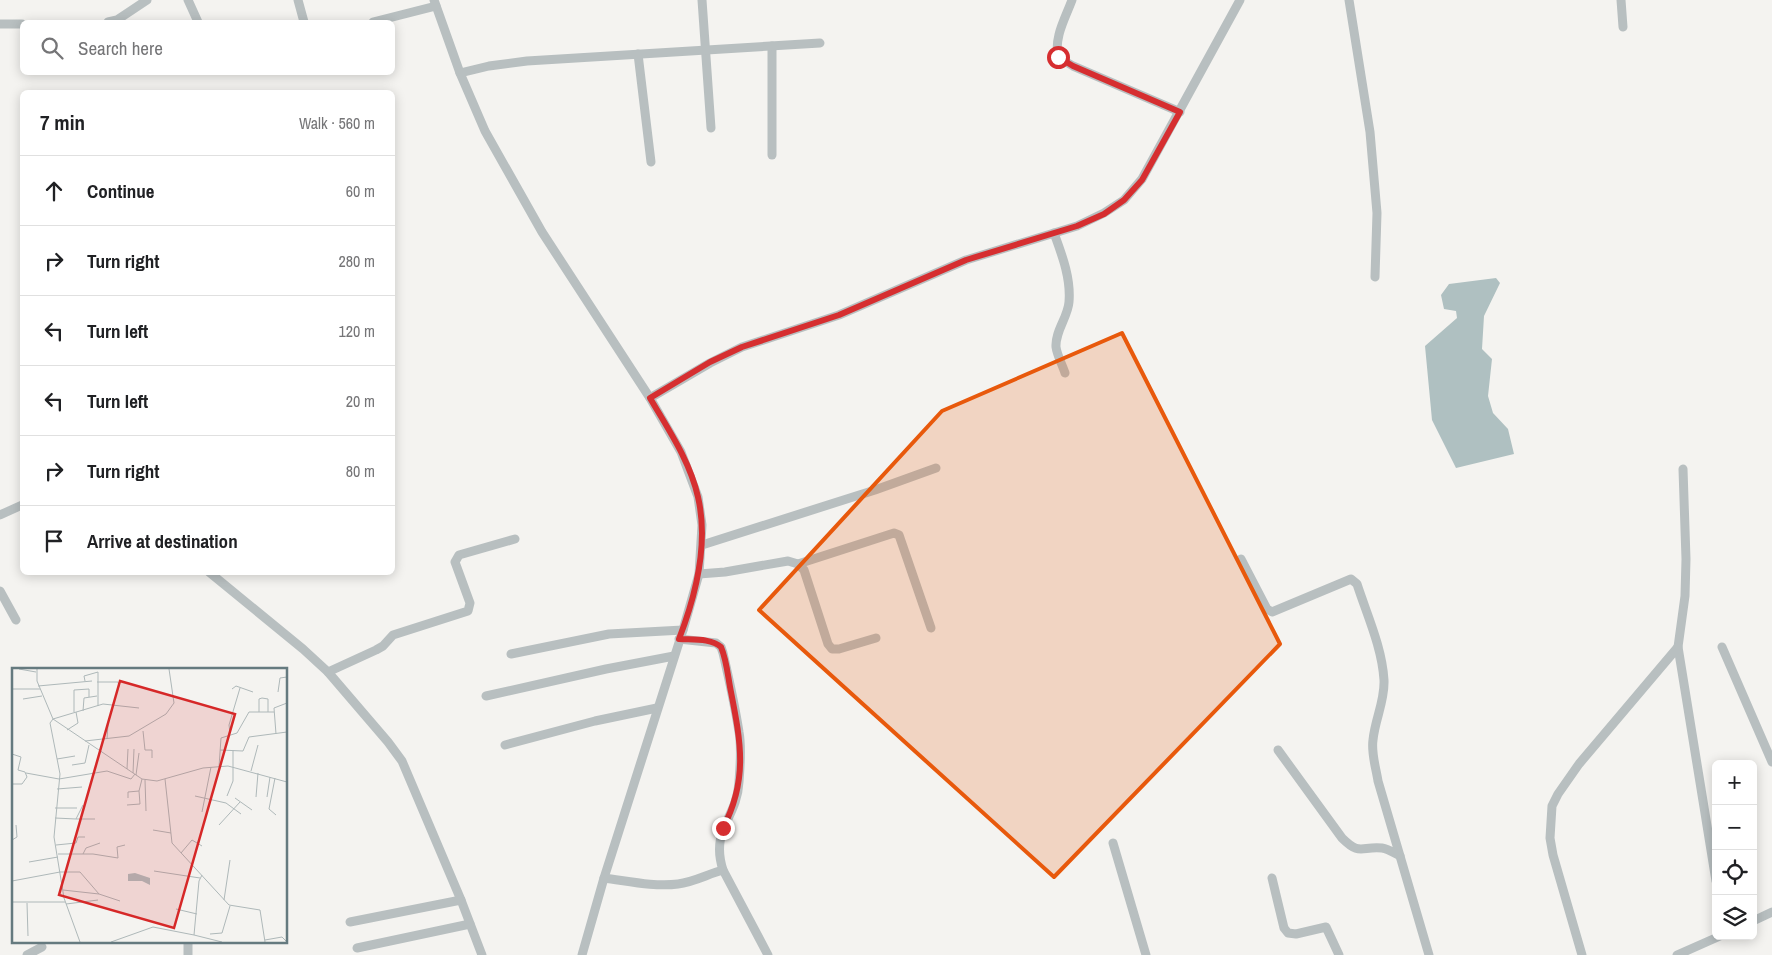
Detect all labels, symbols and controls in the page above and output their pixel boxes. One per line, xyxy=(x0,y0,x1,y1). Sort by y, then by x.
search box xyxy=(20,20,395,75)
icon: search xyxy=(38,34,66,62)
text: Search here xyxy=(78,35,163,61)
route start xyxy=(1047,46,1070,69)
text: 7 min xyxy=(40,108,85,137)
text: Walk · 560 m xyxy=(299,112,375,134)
icon: ahead xyxy=(40,177,68,205)
text: Continue xyxy=(87,178,155,204)
text: 60 m xyxy=(346,180,375,202)
icon: right xyxy=(40,247,68,275)
text: Turn right xyxy=(87,248,159,274)
text: 280 m xyxy=(339,250,375,272)
icon: left xyxy=(40,317,68,345)
text: Turn left xyxy=(87,318,148,344)
text: 120 m xyxy=(339,320,375,342)
icon: left xyxy=(40,387,68,415)
text: Turn left xyxy=(87,388,148,414)
text: 20 m xyxy=(346,390,375,412)
icon: right xyxy=(40,457,68,485)
text: Turn right xyxy=(87,458,159,484)
text: 80 m xyxy=(346,460,375,482)
icon: arrive xyxy=(40,527,68,555)
text: Arrive at destination xyxy=(87,528,238,554)
inset map xyxy=(12,668,288,942)
map controls xyxy=(1712,760,1757,940)
button: + xyxy=(1712,760,1757,805)
button: − xyxy=(1712,805,1757,850)
route end xyxy=(712,817,735,840)
button: locate xyxy=(1712,850,1757,895)
button: layers xyxy=(1712,895,1757,940)

